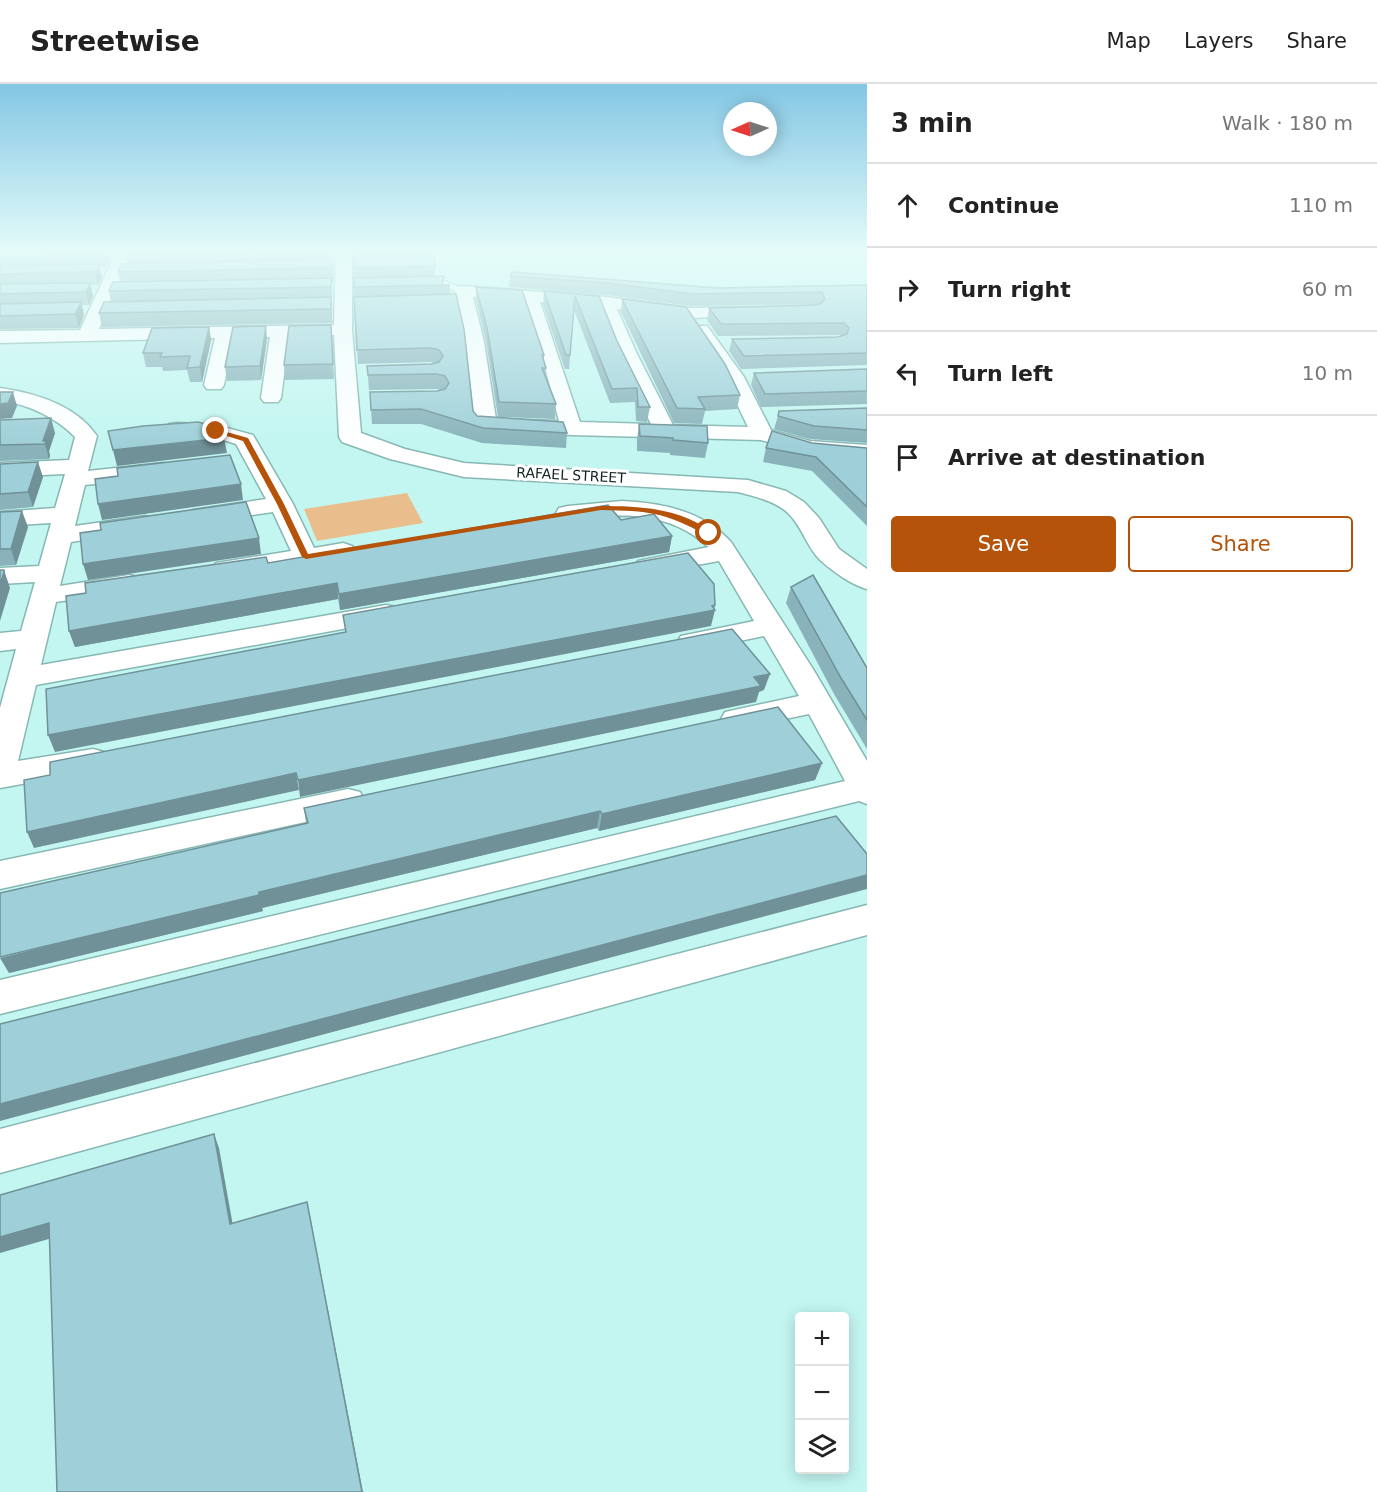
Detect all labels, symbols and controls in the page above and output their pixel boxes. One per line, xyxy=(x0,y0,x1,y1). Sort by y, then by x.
text: Streetwise xyxy=(30,25,200,58)
text: Map xyxy=(1107,29,1151,53)
text: Layers xyxy=(1184,29,1253,53)
text: Share xyxy=(1286,29,1347,53)
north arrow xyxy=(723,102,777,156)
text: 3 min xyxy=(891,108,973,138)
text: Walk · 180 m xyxy=(1222,111,1353,135)
icon: ahead xyxy=(891,189,924,222)
text: Continue xyxy=(948,193,1059,218)
text: 110 m xyxy=(1289,193,1353,217)
icon: right xyxy=(891,273,924,306)
text: Turn right xyxy=(948,277,1071,302)
text: 60 m xyxy=(1302,277,1353,301)
icon: left xyxy=(891,357,924,390)
text: Turn left xyxy=(948,361,1053,386)
text: 10 m xyxy=(1302,361,1353,385)
route end xyxy=(202,417,228,443)
icon: arrive xyxy=(891,441,924,474)
text: Arrive at destination xyxy=(948,445,1205,470)
street label: RAFAEL STREET xyxy=(516,464,627,486)
button: Save xyxy=(891,516,1116,572)
button: Share xyxy=(1128,516,1353,572)
route start xyxy=(695,519,721,545)
map controls xyxy=(795,1312,849,1474)
button: + xyxy=(795,1312,849,1366)
button: − xyxy=(795,1366,849,1420)
button: layers xyxy=(795,1420,849,1474)

